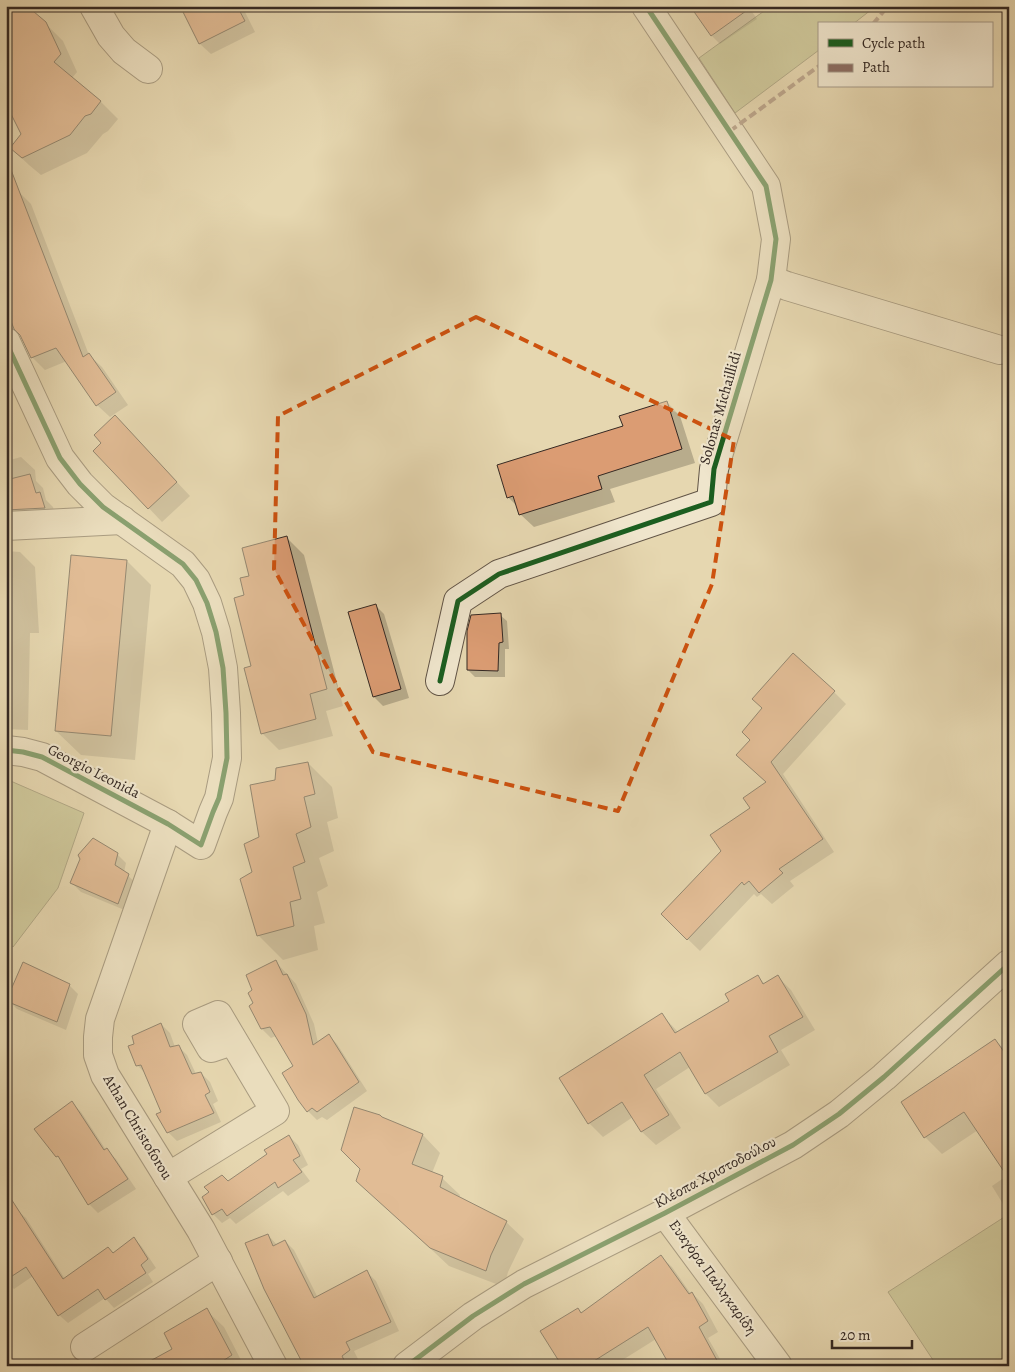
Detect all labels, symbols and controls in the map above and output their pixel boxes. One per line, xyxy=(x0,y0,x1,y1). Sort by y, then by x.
legend xyxy=(818,22,992,88)
text: Cycle path xyxy=(862,33,925,53)
text: Path xyxy=(862,57,890,77)
street label: Solonas Michaillidi xyxy=(694,349,746,467)
street label: Georgio Leonida xyxy=(44,739,144,803)
street label: Athan Christoforou xyxy=(98,1070,178,1184)
street label: Κλέοπα Χριστοδούλου xyxy=(651,1131,779,1213)
street label: Ευαγόρα Παλληκαρίδη xyxy=(664,1215,762,1339)
scale bar xyxy=(832,1317,912,1349)
text: 20 m xyxy=(840,1325,871,1345)

